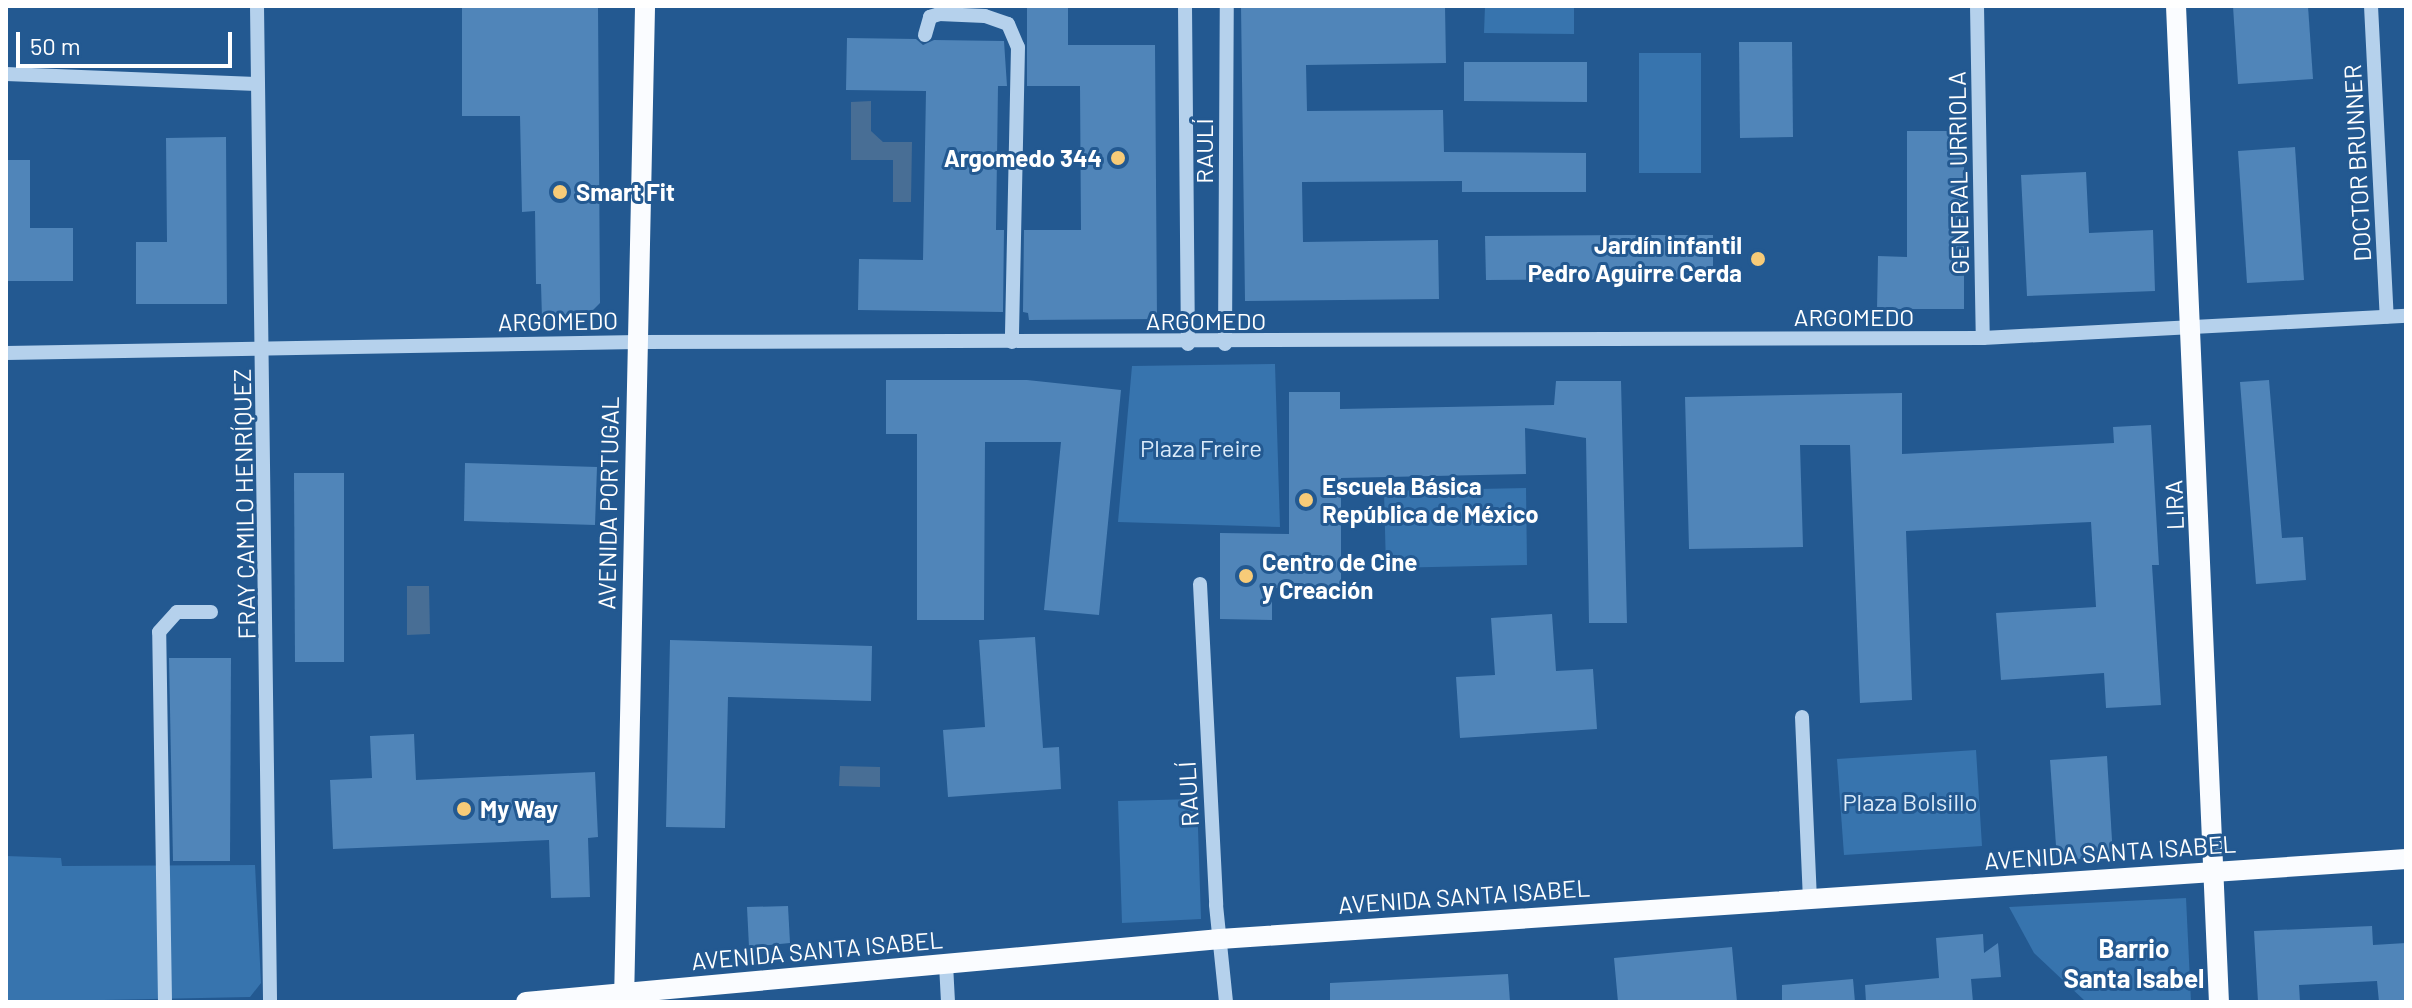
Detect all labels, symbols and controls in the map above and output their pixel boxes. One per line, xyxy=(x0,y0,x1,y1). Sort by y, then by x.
scale bar xyxy=(20,16,236,66)
text: 50 m xyxy=(30,31,81,60)
street label: DOCTOR BRUNNER xyxy=(2337,64,2377,262)
street label: GENERAL URRIOLA xyxy=(1942,71,1974,275)
street label: RAULÍ xyxy=(1190,118,1218,184)
place label: Argomedo 344 xyxy=(944,144,1102,172)
marker: Argomedo 344 xyxy=(1109,149,1127,167)
place label: Smart Fit xyxy=(576,178,675,206)
marker: Smart Fit xyxy=(551,183,569,201)
place label: Jardín infantil Pedro Aguirre Cerda xyxy=(1528,231,1742,287)
marker: Jardín infantil Pedro Aguirre Cerda xyxy=(1749,250,1767,268)
street label: ARGOMEDO xyxy=(1794,303,1914,331)
street label: ARGOMEDO xyxy=(498,306,618,336)
street label: ARGOMEDO xyxy=(1146,307,1266,335)
street label: FRAY CAMILO HENRÍQUEZ xyxy=(227,368,261,640)
street label: AVENIDA PORTUGAL xyxy=(592,396,624,610)
park label: Plaza Freire xyxy=(1140,434,1262,462)
place label: Escuela Básica República de México xyxy=(1322,472,1539,528)
street label: LIRA xyxy=(2159,480,2189,530)
marker: Escuela Básica República de México xyxy=(1297,491,1315,509)
place label: Centro de Cine y Creación xyxy=(1262,548,1417,604)
marker: Centro de Cine y Creación xyxy=(1237,567,1255,585)
street label: RAULÍ xyxy=(1172,761,1204,827)
park label: Plaza Bolsillo xyxy=(1842,788,1978,816)
place label: My Way xyxy=(480,795,558,823)
marker: My Way xyxy=(455,800,473,818)
street label: AVENIDA SANTA ISABEL xyxy=(1983,829,2237,875)
street label: AVENIDA SANTA ISABEL xyxy=(1337,873,1591,919)
street label: AVENIDA SANTA ISABEL xyxy=(690,925,944,975)
district label: Barrio Santa Isabel xyxy=(2064,932,2204,994)

